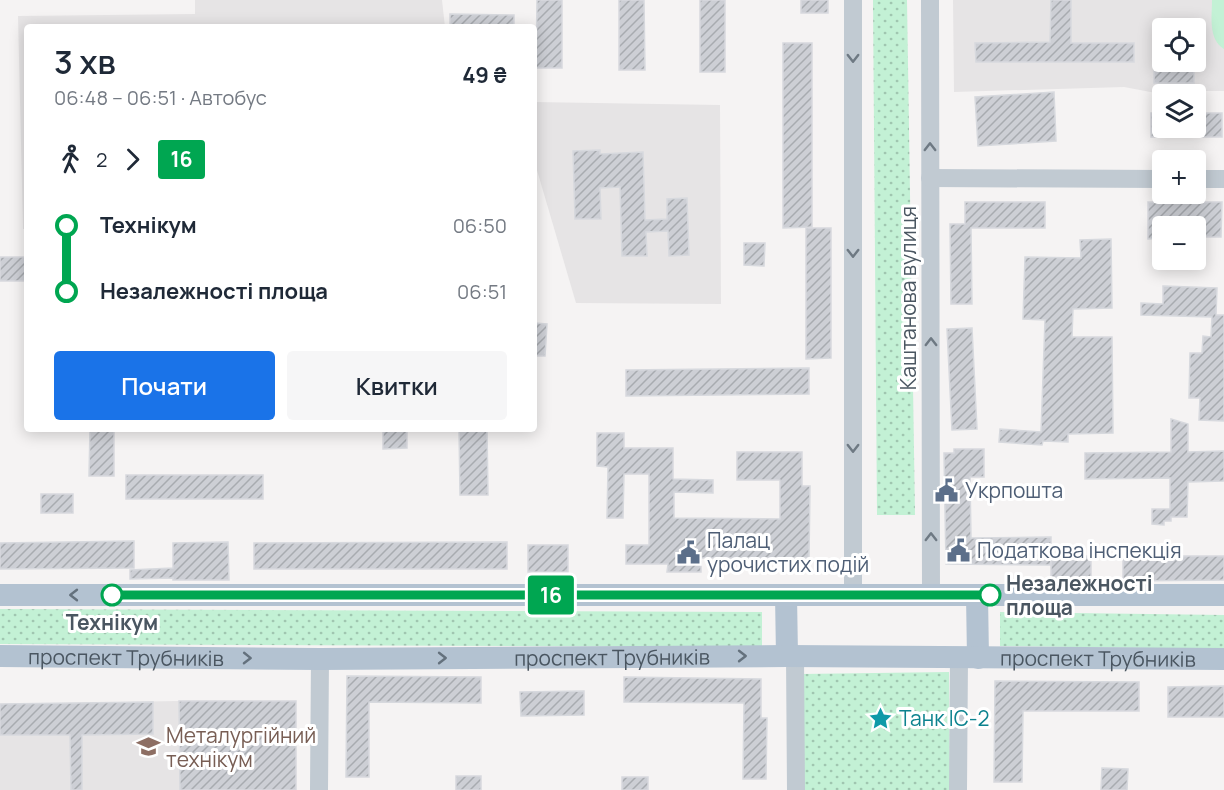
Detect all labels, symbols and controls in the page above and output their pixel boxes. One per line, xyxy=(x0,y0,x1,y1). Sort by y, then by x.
map controls xyxy=(1152,18,1206,270)
button: locate xyxy=(1152,18,1206,72)
text: 3 хв xyxy=(54,39,116,84)
one-way arrow xyxy=(847,54,859,63)
text: 49 ₴ xyxy=(462,60,507,90)
text: 06:48 – 06:51 · Автобус xyxy=(54,84,267,111)
button: layers xyxy=(1152,84,1206,138)
one-way arrow xyxy=(924,142,936,151)
icon: walk xyxy=(54,143,87,176)
icon: forward xyxy=(116,143,149,176)
text: 16 xyxy=(170,145,193,173)
text: 2 xyxy=(96,146,107,173)
button: + xyxy=(1152,150,1206,204)
street label: Каштанова вулиця xyxy=(894,206,922,390)
text: Технікум xyxy=(100,210,197,240)
text: 06:50 xyxy=(453,212,507,239)
button: − xyxy=(1152,216,1206,270)
one-way arrow xyxy=(847,249,859,258)
text: Незалежності площа xyxy=(100,276,328,306)
text: 06:51 xyxy=(457,278,507,305)
one-way arrow xyxy=(925,337,937,346)
button: Почати xyxy=(54,351,275,420)
button: Квитки xyxy=(287,351,507,420)
one-way arrow xyxy=(847,444,859,453)
place label: Укрпошта xyxy=(965,476,1063,504)
public building icon: Укрпошта xyxy=(934,477,960,503)
place label: Палац урочистих подій xyxy=(707,526,869,578)
one-way arrow xyxy=(925,532,937,541)
place label: Податкова інспекція xyxy=(977,536,1182,564)
public building icon: Податкова інспекція xyxy=(946,537,972,563)
public building icon: Палац урочистих подій xyxy=(676,539,702,565)
place label: Незалежності площа xyxy=(1006,569,1153,621)
line badge: 16 xyxy=(524,576,578,614)
text: 16 xyxy=(540,581,562,609)
marker: Технікум xyxy=(101,584,123,606)
marker: Незалежності площа xyxy=(979,584,1001,606)
one-way arrow xyxy=(69,589,78,601)
place label: Технікум xyxy=(66,608,158,636)
street label: проспект Трубників xyxy=(28,642,224,672)
street label: проспект Трубників xyxy=(514,642,710,672)
street label: проспект Трубників xyxy=(1000,643,1196,673)
one-way arrow xyxy=(738,650,747,663)
one-way arrow xyxy=(243,652,252,664)
one-way arrow xyxy=(438,652,447,664)
place label: Танк ІС-2 xyxy=(899,704,989,732)
place icon: Танк ІС-2 xyxy=(868,705,894,731)
place label: Металургійний технікум xyxy=(166,721,316,773)
school or university icon: Металургійний технікум xyxy=(135,734,161,760)

